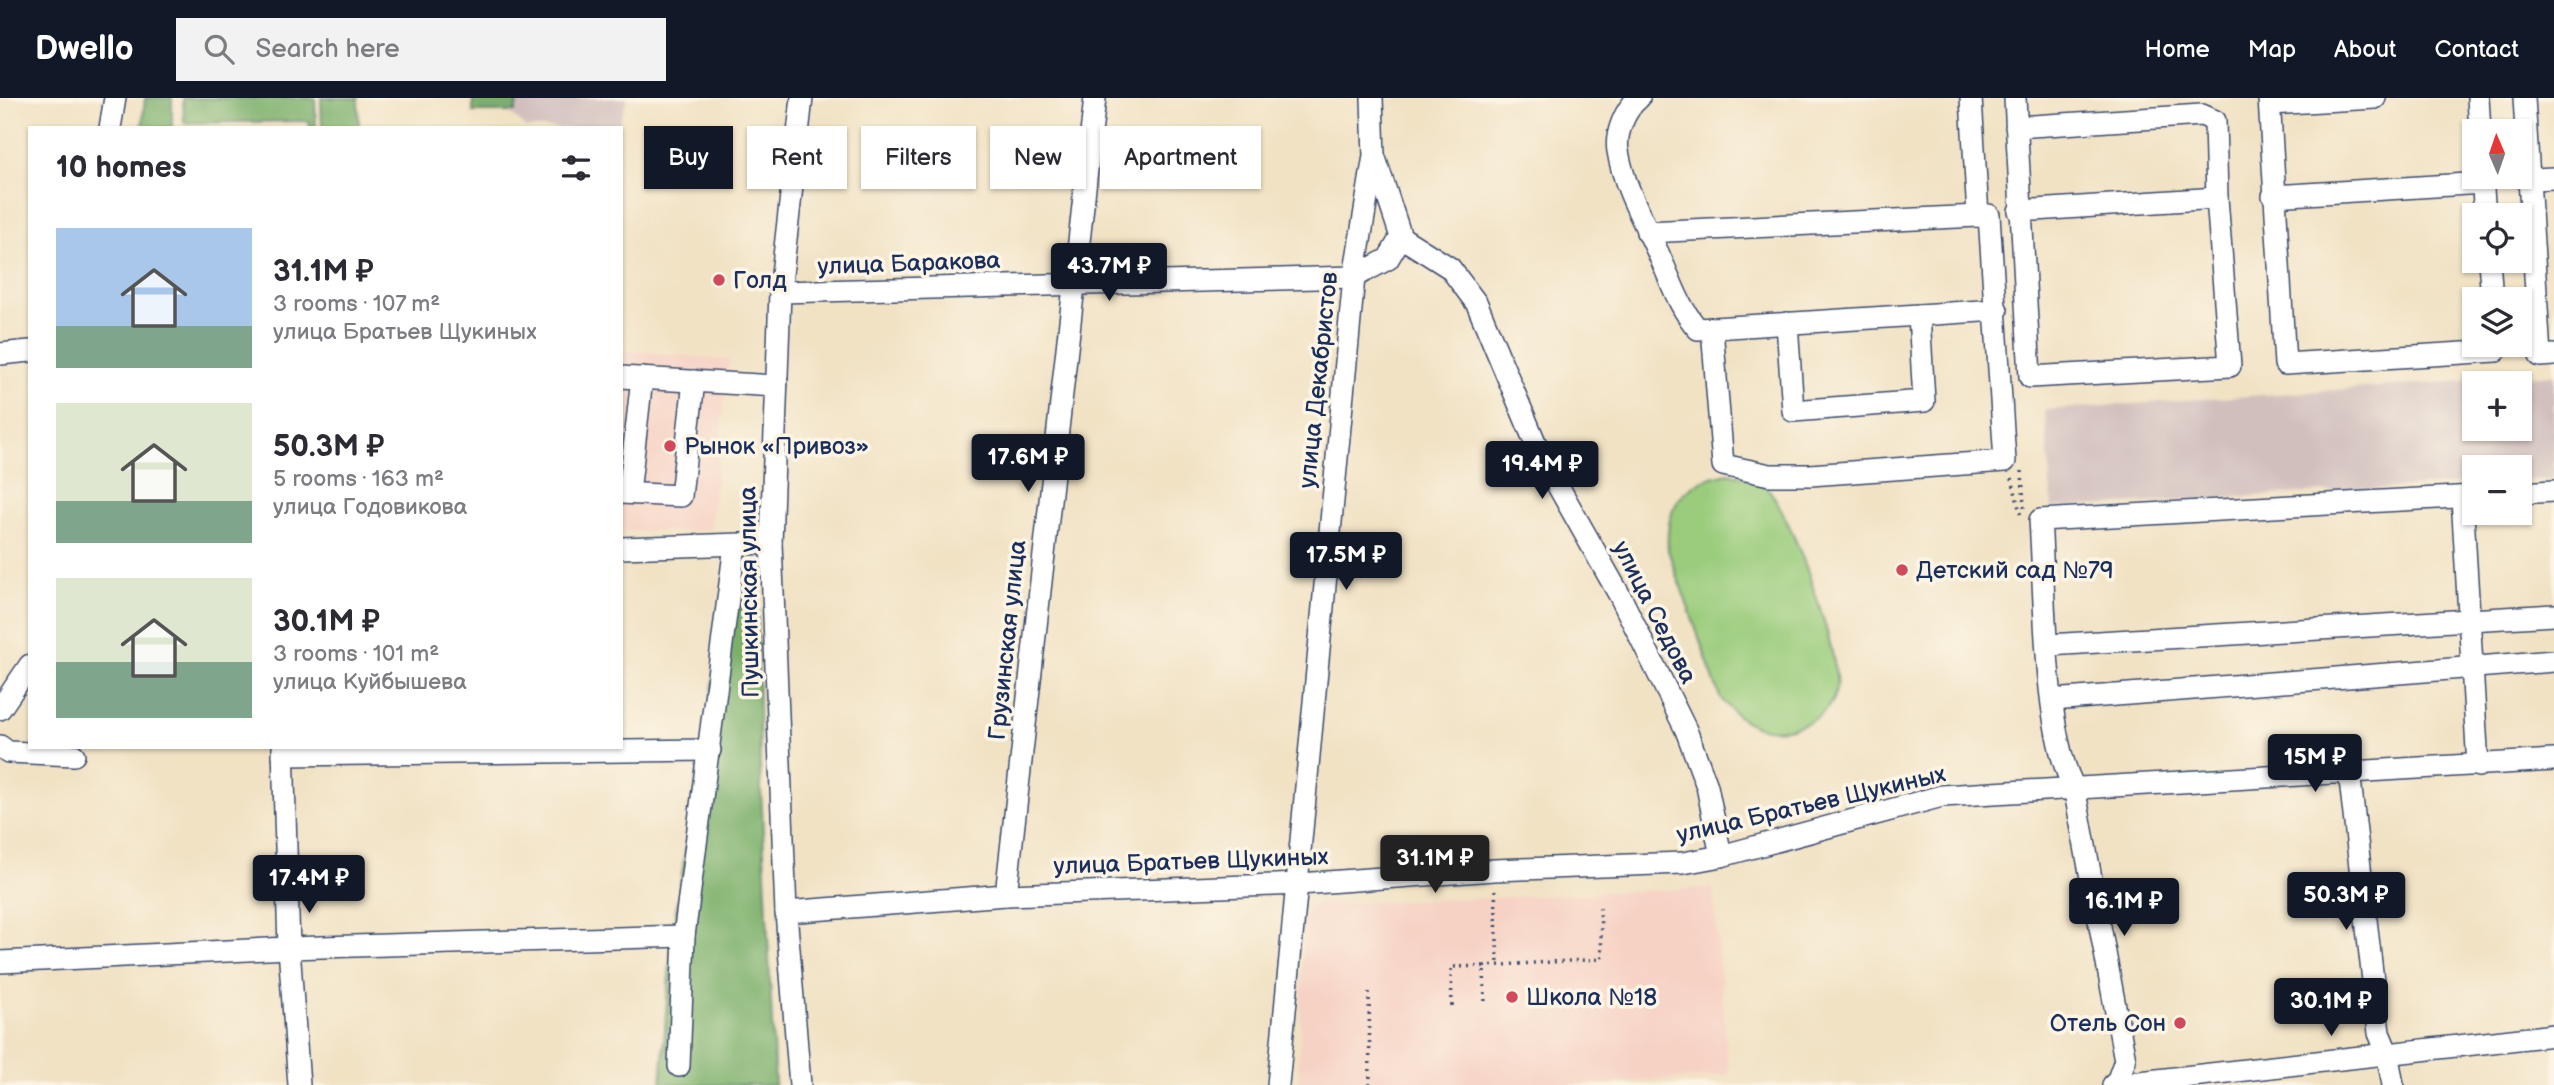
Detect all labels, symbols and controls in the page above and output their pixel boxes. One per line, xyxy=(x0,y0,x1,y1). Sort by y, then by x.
search box xyxy=(176,18,666,81)
text: Dwello xyxy=(35,29,134,69)
icon: search xyxy=(200,30,238,68)
text: Search here xyxy=(256,34,400,65)
text: Home xyxy=(2145,35,2210,64)
text: Map xyxy=(2248,35,2296,64)
text: About xyxy=(2334,35,2396,64)
text: Contact xyxy=(2434,35,2519,64)
north arrow xyxy=(2462,119,2532,189)
map controls xyxy=(2462,119,2532,525)
chip: Buy xyxy=(644,126,733,189)
chip: Rent xyxy=(747,126,847,189)
chip: Filters xyxy=(861,126,976,189)
chip: New xyxy=(990,126,1086,189)
chip: Apartment xyxy=(1100,126,1261,189)
icon: filters xyxy=(557,149,595,187)
text: 10 homes xyxy=(56,150,187,186)
button: locate xyxy=(2462,203,2532,273)
pin: 43.7M ₽ xyxy=(1044,244,1174,303)
street label: улица Баракова xyxy=(817,246,1001,281)
text: 43.7M ₽ xyxy=(1067,252,1151,280)
text: 31.1M ₽ xyxy=(273,254,374,290)
icon: home xyxy=(112,256,196,340)
place label: Голд xyxy=(733,266,787,295)
street label: улица Декабристов xyxy=(1293,270,1344,490)
marker: Голд xyxy=(711,272,727,288)
button: layers xyxy=(2462,287,2532,357)
text: 3 rooms · 107 m² xyxy=(273,290,440,318)
text: улица Братьев Щукиных xyxy=(273,318,537,346)
button: + xyxy=(2462,371,2532,441)
text: 50.3M ₽ xyxy=(273,429,385,465)
icon: home xyxy=(112,431,196,515)
place label: Рынок «Привоз» xyxy=(684,432,869,461)
pin: 17.6M ₽ xyxy=(963,434,1093,494)
marker: Рынок «Привоз» xyxy=(662,438,678,454)
pin: 19.4M ₽ xyxy=(1477,442,1607,501)
text: 17.6M ₽ xyxy=(988,443,1068,471)
text: 19.4M ₽ xyxy=(1501,450,1583,478)
button: − xyxy=(2462,455,2532,525)
text: 5 rooms · 163 m² xyxy=(273,465,444,493)
street label: Пушкинская улица xyxy=(733,486,766,698)
text: улица Годовикова xyxy=(273,493,467,521)
pin: 17.5M ₽ xyxy=(1281,532,1411,592)
street label: улица Седова xyxy=(1606,536,1703,688)
street label: Грузинская улица xyxy=(983,539,1032,741)
text: 17.5M ₽ xyxy=(1306,541,1386,569)
place label: Детский сад №79 xyxy=(1916,556,2114,585)
marker: Детский сад №79 xyxy=(1894,562,1910,578)
text: 30.1M ₽ xyxy=(273,604,380,640)
icon: home xyxy=(112,606,196,690)
text: 3 rooms · 101 m² xyxy=(273,640,439,668)
text: улица Куйбышева xyxy=(273,668,467,696)
pin: 15M ₽ xyxy=(2266,734,2364,794)
text: 15M ₽ xyxy=(2284,743,2346,771)
street label: улица Братьев Щукиных xyxy=(1674,759,1949,850)
pin: 31.1M ₽ xyxy=(1370,836,1500,895)
street label: улица Братьев Щукиных xyxy=(1053,842,1329,881)
text: 31.1M ₽ xyxy=(1396,844,1474,872)
pin: 17.4M ₽ xyxy=(244,856,374,915)
text: 17.4M ₽ xyxy=(269,864,349,892)
pin: 50.3M ₽ xyxy=(2281,872,2411,932)
pin: 16.1M ₽ xyxy=(2059,878,2189,938)
text: 50.3M ₽ xyxy=(2303,881,2389,909)
text: 16.1M ₽ xyxy=(2085,887,2163,915)
pin: 30.1M ₽ xyxy=(2266,978,2396,1038)
place label: Школа №18 xyxy=(1526,983,1657,1012)
text: 30.1M ₽ xyxy=(2290,987,2372,1015)
marker: Школа №18 xyxy=(1504,989,1520,1005)
place label: Отель Сон xyxy=(2050,1009,2166,1038)
marker: Отель Сон xyxy=(2172,1015,2188,1031)

